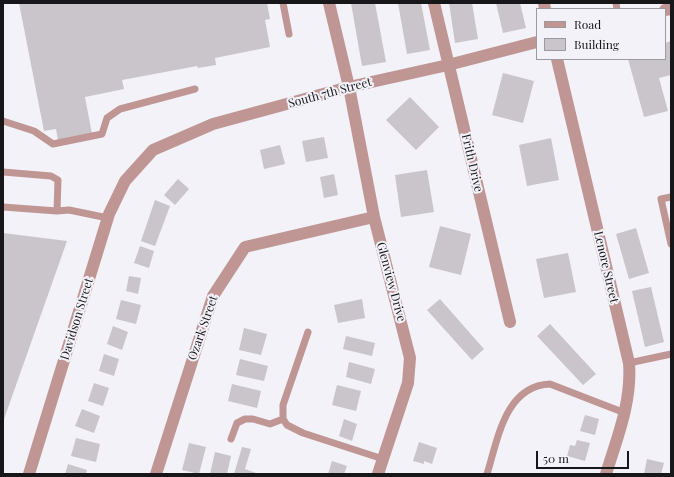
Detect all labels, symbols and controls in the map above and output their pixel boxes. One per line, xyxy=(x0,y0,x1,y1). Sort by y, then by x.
legend xyxy=(536,8,666,60)
text: Road xyxy=(574,16,601,32)
text: Building xyxy=(574,36,619,52)
street label: South 7th Street xyxy=(287,75,373,111)
street label: Frith Drive xyxy=(458,132,486,194)
street label: Lenore Street xyxy=(591,230,621,304)
street label: Glenview Drive xyxy=(373,241,409,323)
street label: Davidson Street xyxy=(58,276,96,362)
street label: Ozark Street xyxy=(185,294,221,362)
scale bar xyxy=(538,443,631,469)
text: 50 m xyxy=(543,450,569,466)

